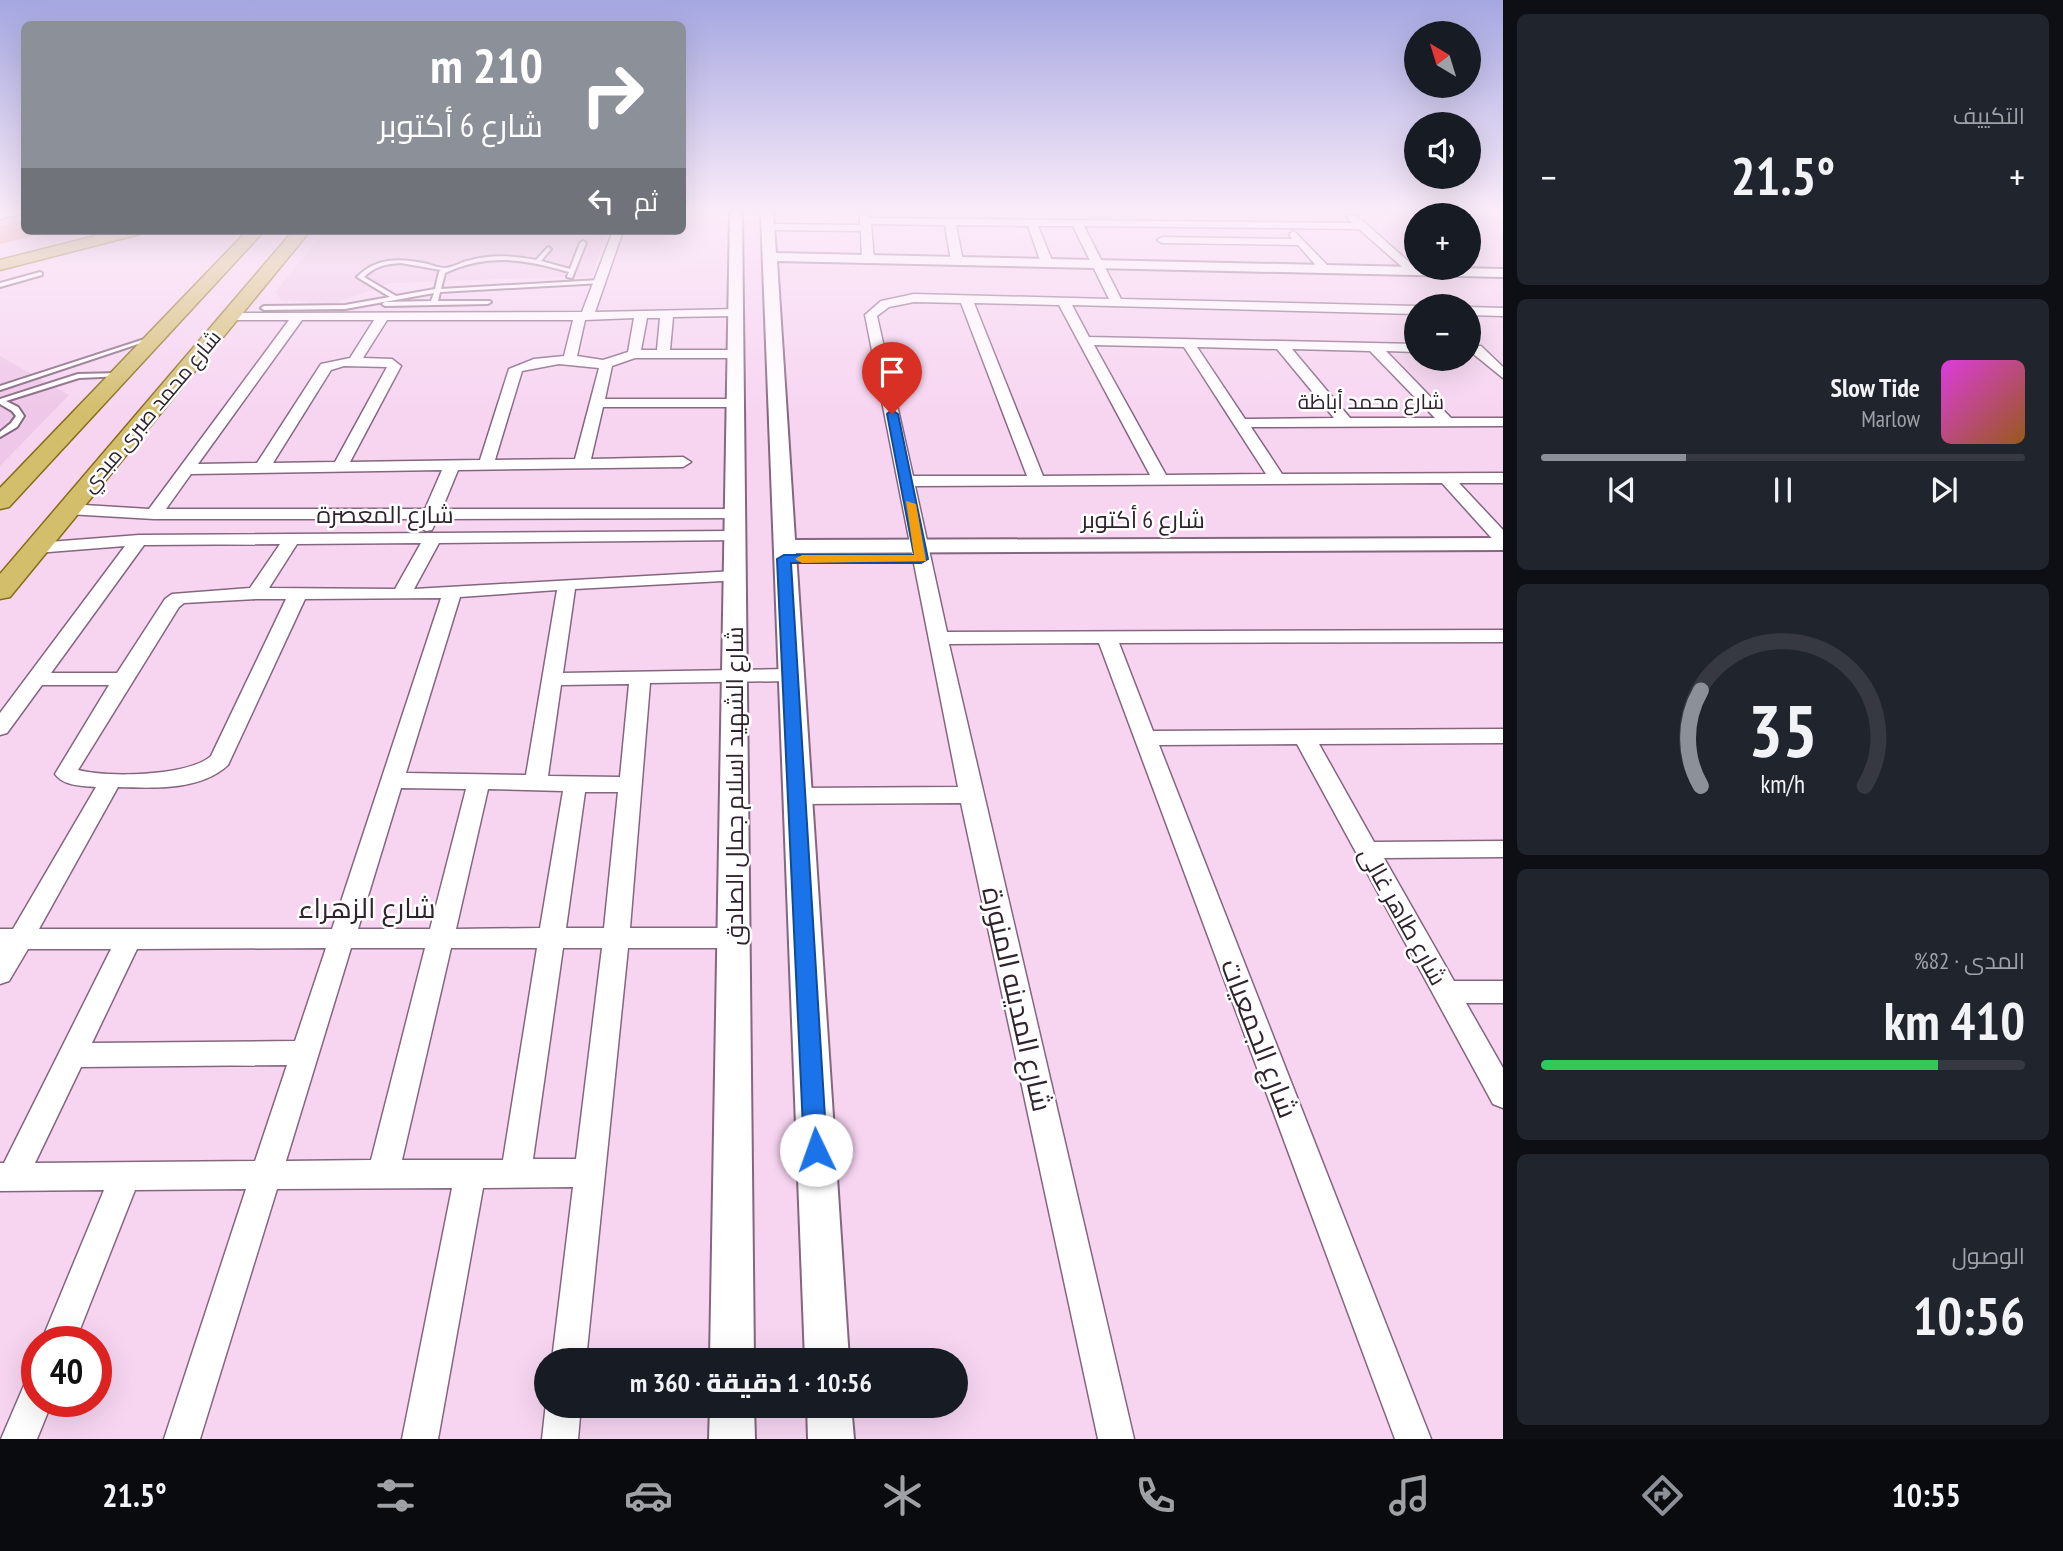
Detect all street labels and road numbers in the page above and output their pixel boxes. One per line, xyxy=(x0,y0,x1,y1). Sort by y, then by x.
street label: شارع محمد صبرى مبدي xyxy=(75,324,229,500)
street label: شارع محمد أباظة xyxy=(1298,388,1444,416)
street label: شارع المعصرة xyxy=(317,499,453,531)
street label: شارع 6 أكتوبر xyxy=(1079,504,1205,536)
street label: شارع الشهيد اسلام جمال الصادق xyxy=(719,626,751,946)
street label: شارع طاهر غالى xyxy=(1351,841,1454,991)
street label: شارع المدينه المنورة xyxy=(973,883,1062,1115)
street label: شارع الزهراء xyxy=(298,889,436,927)
street label: شارع الجمعيات xyxy=(1212,953,1307,1123)

